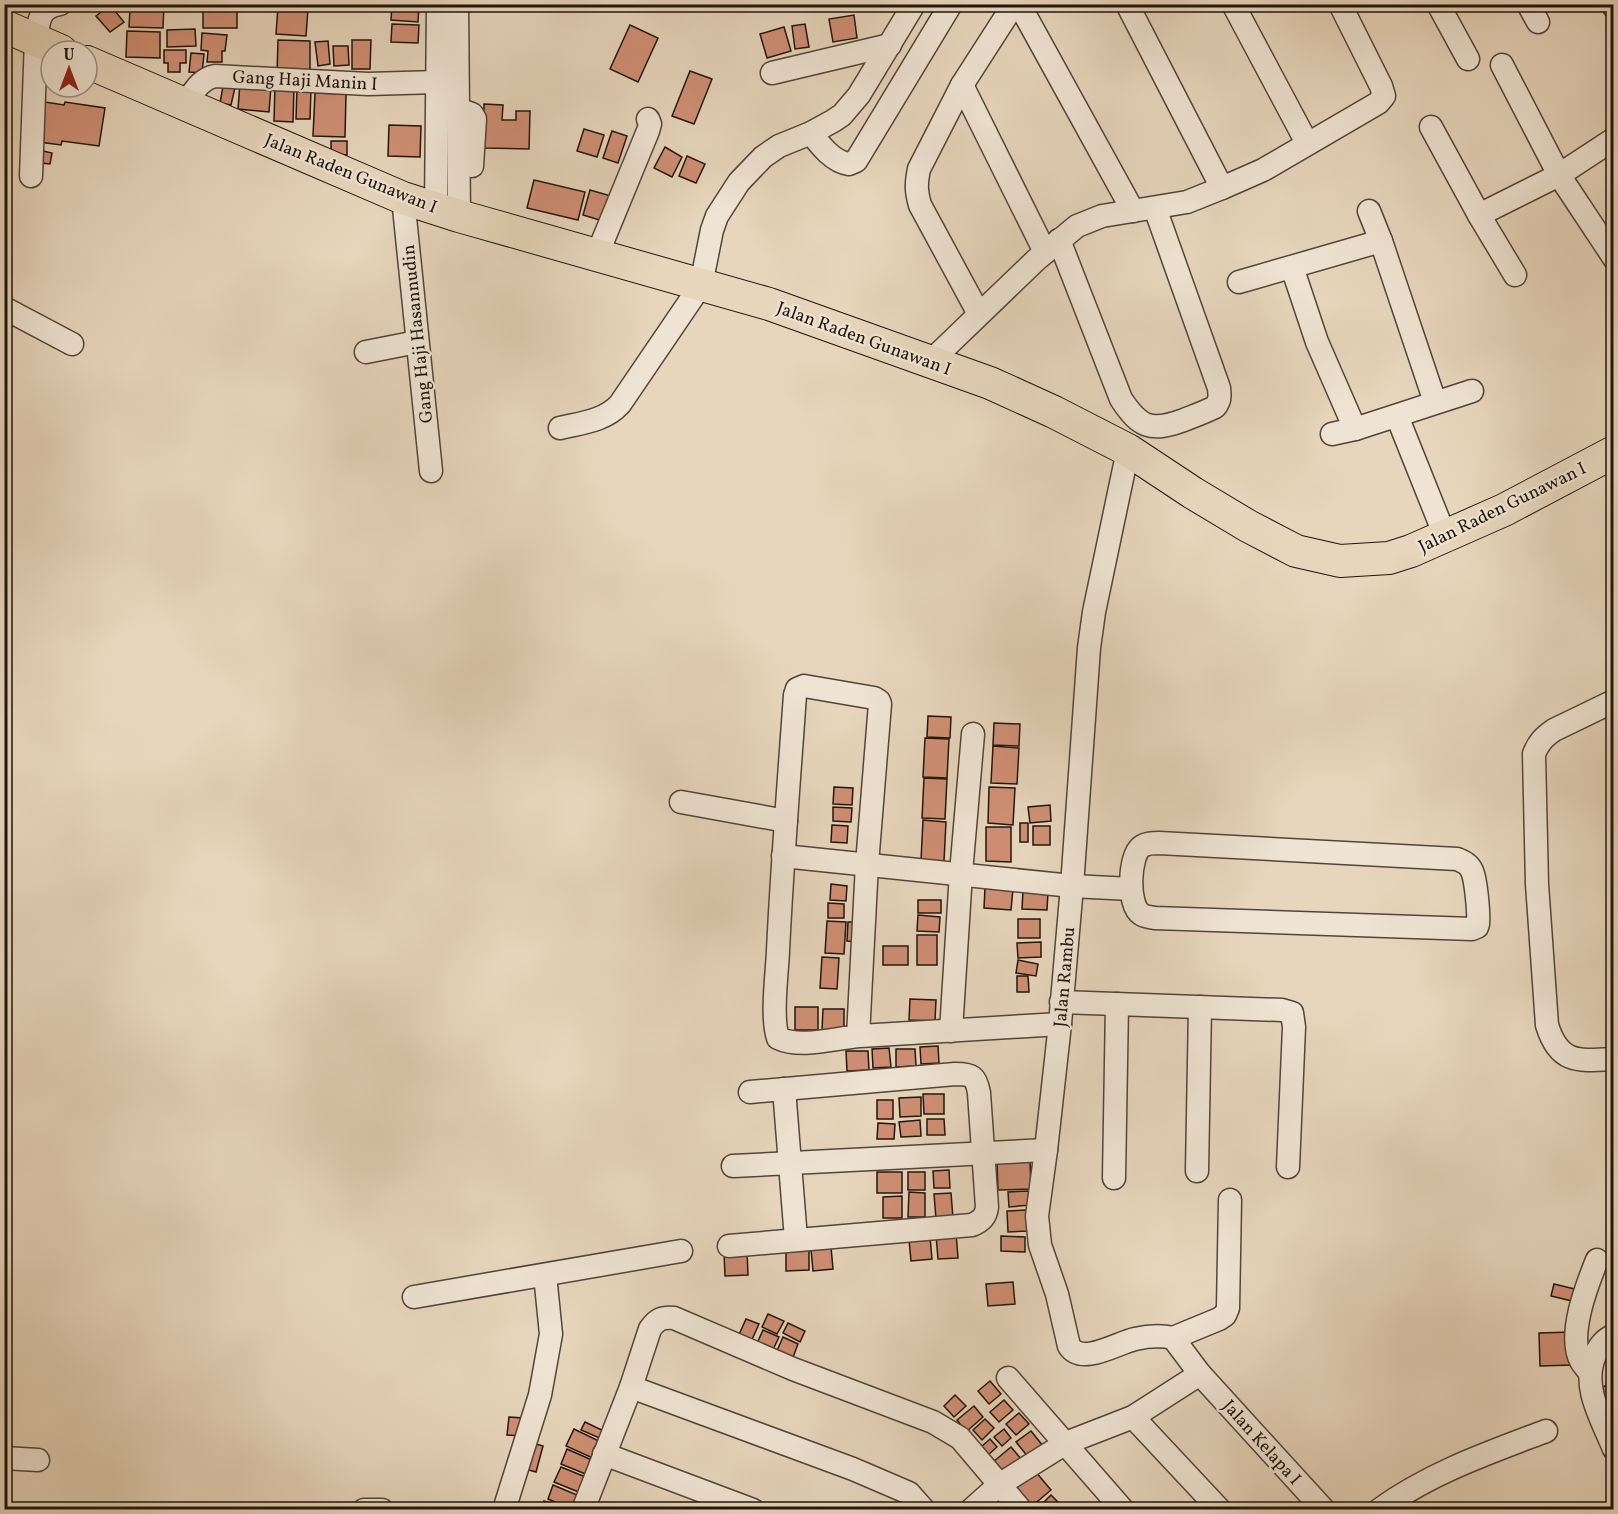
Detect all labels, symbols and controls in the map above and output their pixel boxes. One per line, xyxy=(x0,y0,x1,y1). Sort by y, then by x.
north arrow xyxy=(39,39,99,99)
text: U xyxy=(64,45,75,67)
street label: Gang Haji Manin I xyxy=(232,65,378,98)
street label: Jalan Raden Gunawan I xyxy=(260,128,440,220)
street label: Gang Haji Hasannudin xyxy=(397,243,440,424)
street label: Jalan Raden Gunawan I xyxy=(773,296,954,383)
street label: Jalan Raden Gunawan I xyxy=(1414,457,1591,560)
street label: Jalan Rambu xyxy=(1049,926,1082,1028)
street label: Jalan Kelapa I xyxy=(1216,1395,1306,1491)

